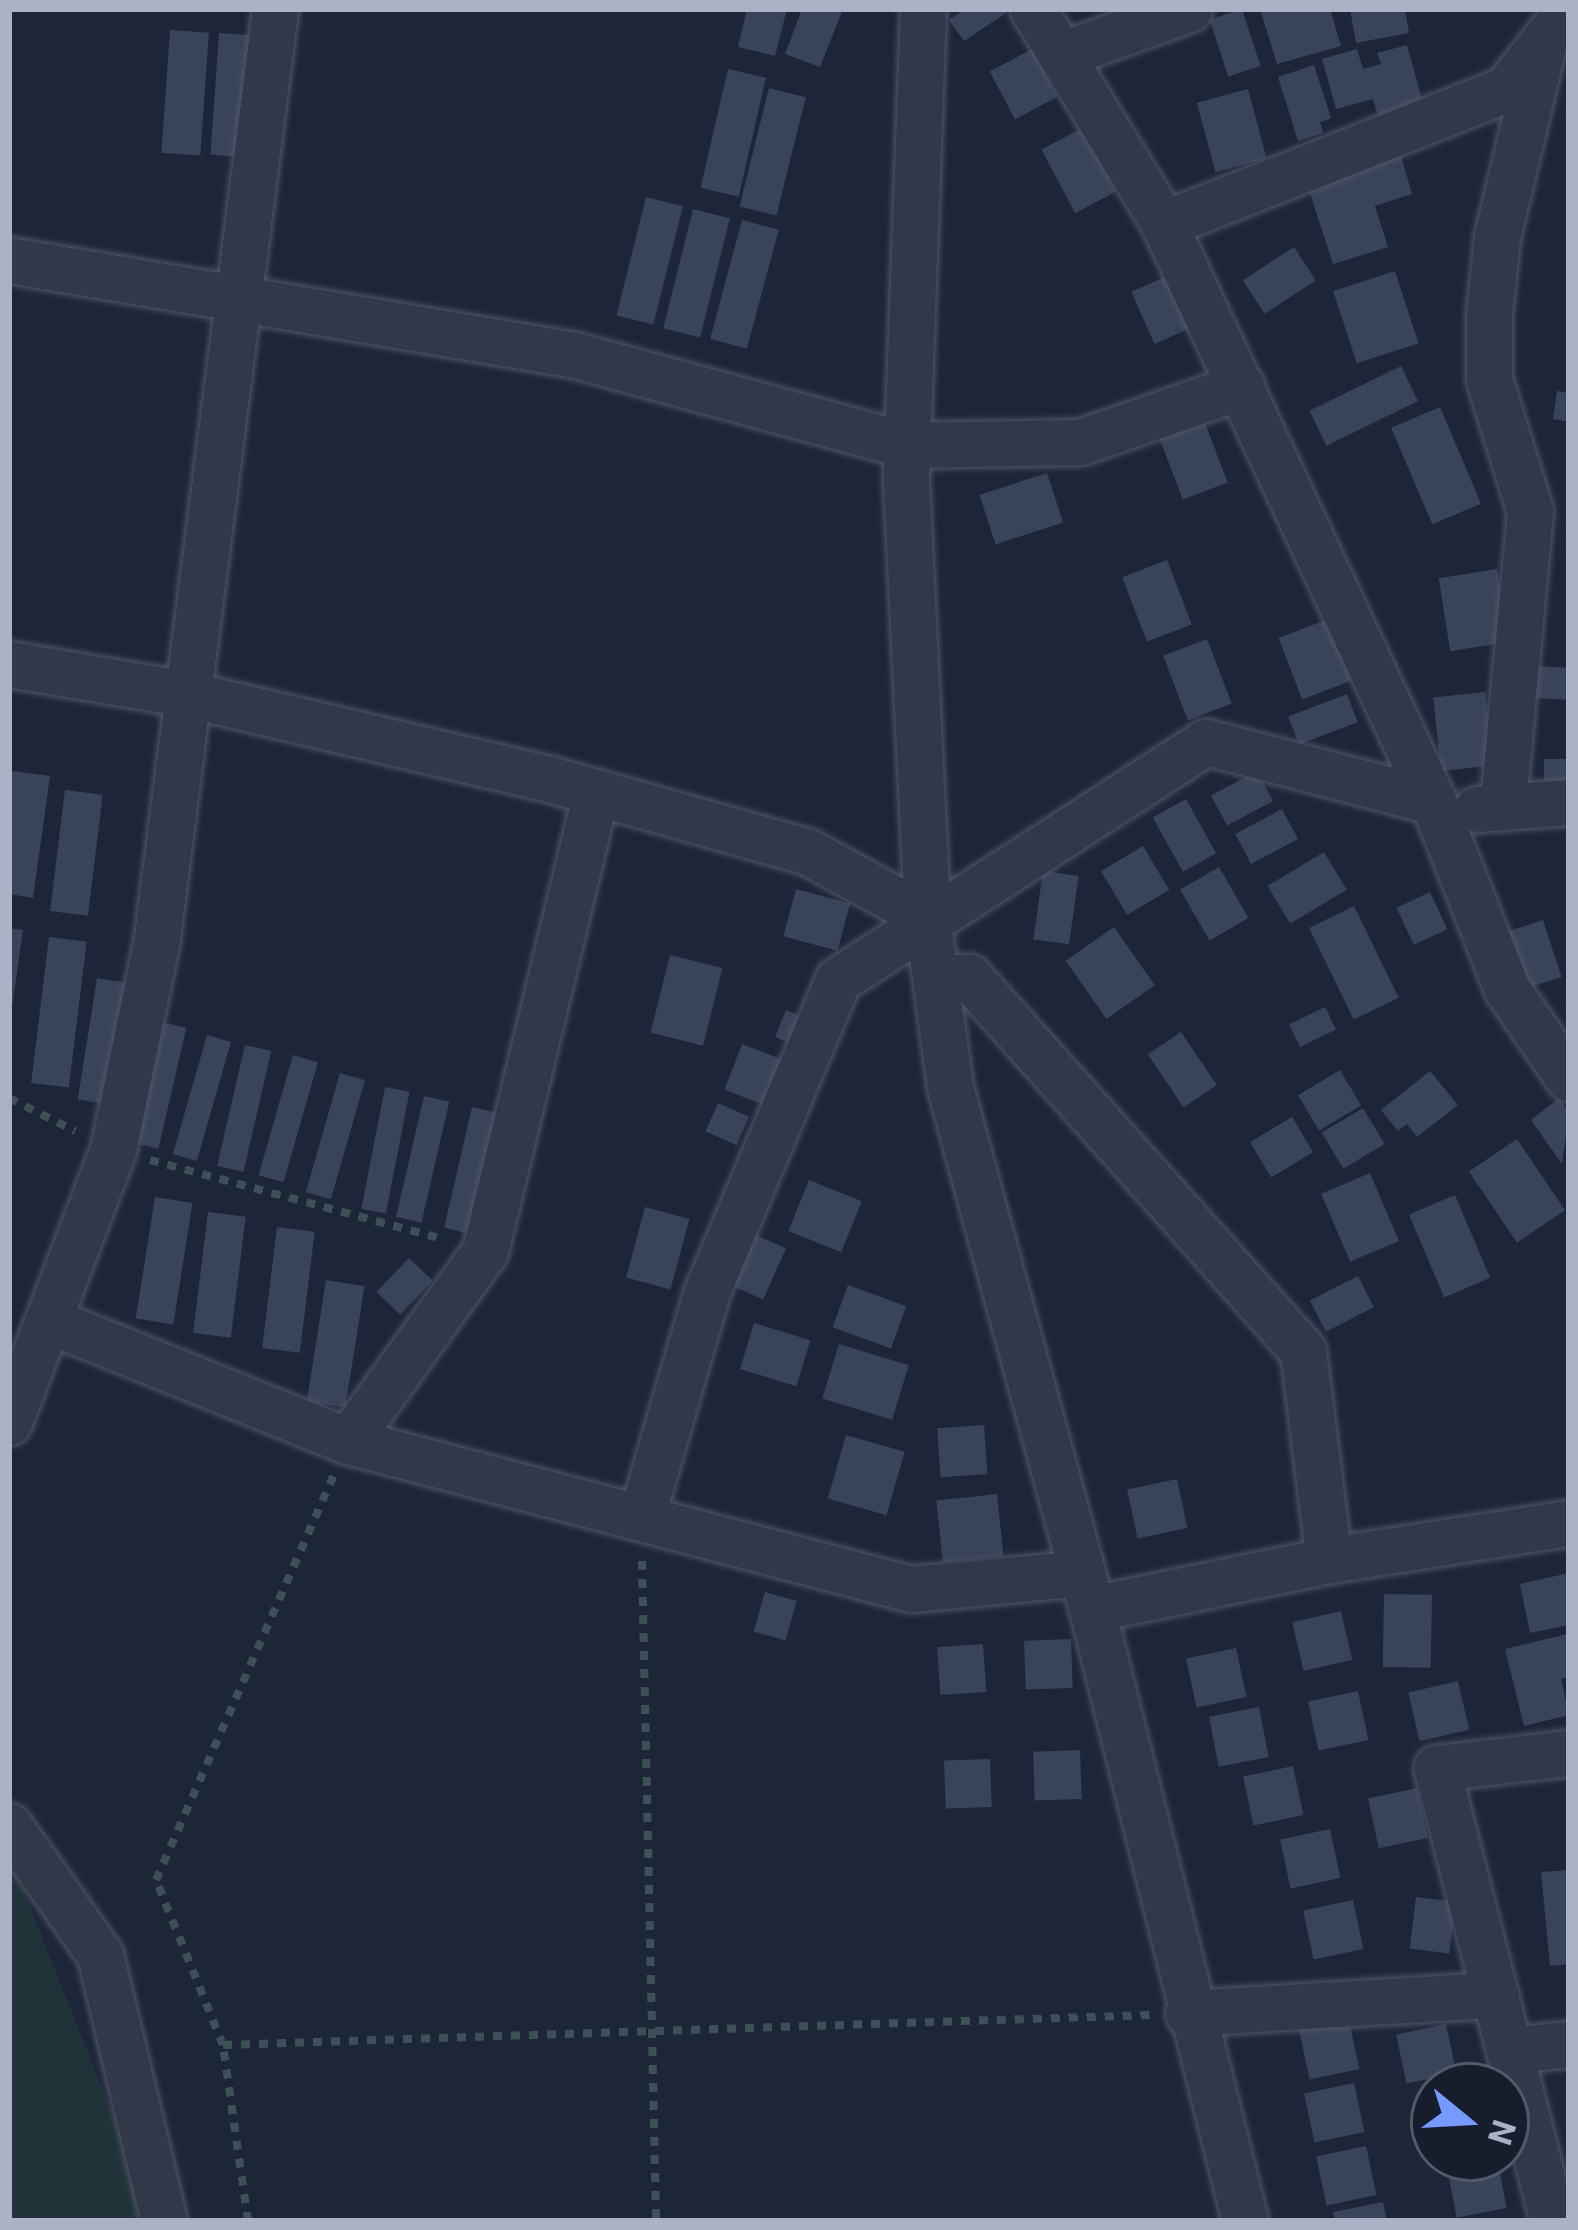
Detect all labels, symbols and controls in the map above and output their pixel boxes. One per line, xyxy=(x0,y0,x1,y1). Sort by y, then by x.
north arrow xyxy=(1410,2062,1530,2182)
text: N xyxy=(1480,2115,1524,2149)

